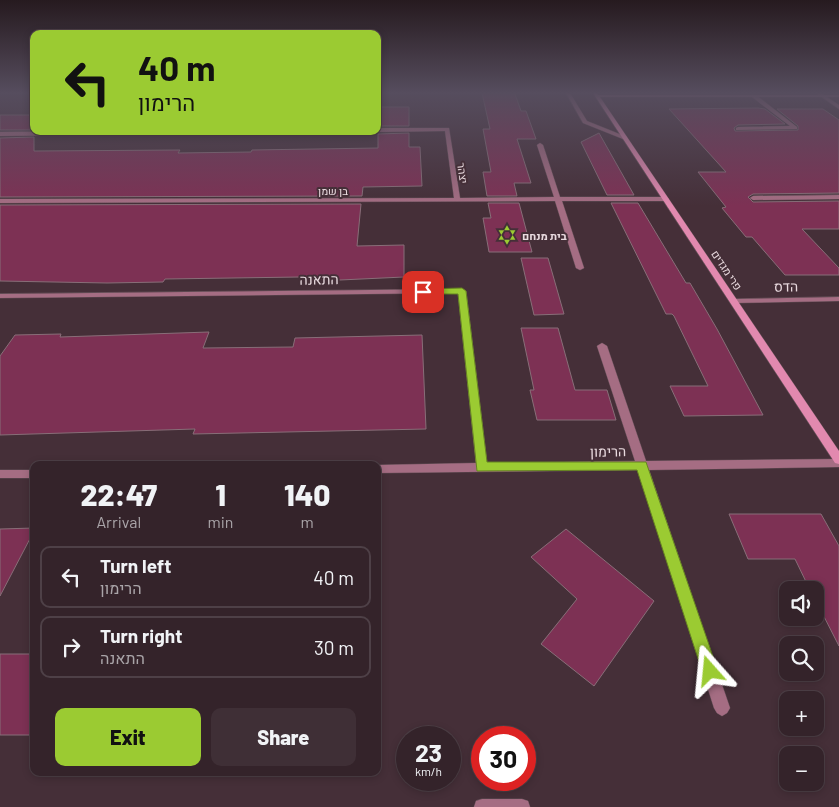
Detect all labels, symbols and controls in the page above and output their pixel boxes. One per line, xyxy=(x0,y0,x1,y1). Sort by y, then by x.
text: 40 m xyxy=(138,46,215,88)
icon: left xyxy=(55,50,120,115)
text: הרימון xyxy=(138,89,195,115)
street label: יצהר xyxy=(455,162,471,184)
street label: בן שמן xyxy=(318,184,348,197)
synagogue icon: בית מנחם xyxy=(496,224,518,246)
place label: בית מנחם xyxy=(522,229,567,242)
street label: פרי מגדים xyxy=(709,248,745,292)
street label: התאנה xyxy=(299,270,339,288)
pin xyxy=(402,271,444,313)
street label: הדס xyxy=(774,277,798,295)
icon: arrive xyxy=(409,278,437,306)
street label: הרימון xyxy=(590,442,626,460)
text: 22:47 xyxy=(81,476,157,512)
text: 1 xyxy=(215,476,226,512)
text: 140 xyxy=(284,476,330,512)
text: Arrival xyxy=(96,512,141,531)
text: min xyxy=(208,512,233,531)
text: m xyxy=(301,512,314,531)
text: Turn left xyxy=(100,554,171,577)
icon: left xyxy=(57,563,85,591)
text: 40 m xyxy=(313,566,354,589)
text: הרימון xyxy=(100,578,142,597)
map controls xyxy=(779,581,824,791)
button: sound xyxy=(779,581,824,626)
text: Turn right xyxy=(100,624,182,647)
icon: right xyxy=(57,633,85,661)
text: 30 m xyxy=(314,636,354,659)
button: search xyxy=(779,636,824,681)
position arrow xyxy=(683,644,735,696)
text: התאנה xyxy=(100,648,145,667)
button: + xyxy=(779,691,824,736)
button: Exit xyxy=(55,708,201,766)
button: Share xyxy=(211,708,356,766)
speed limit sign: 30 xyxy=(471,726,536,791)
text: 23 xyxy=(415,737,442,767)
button: − xyxy=(779,746,824,791)
text: km/h xyxy=(415,764,442,778)

